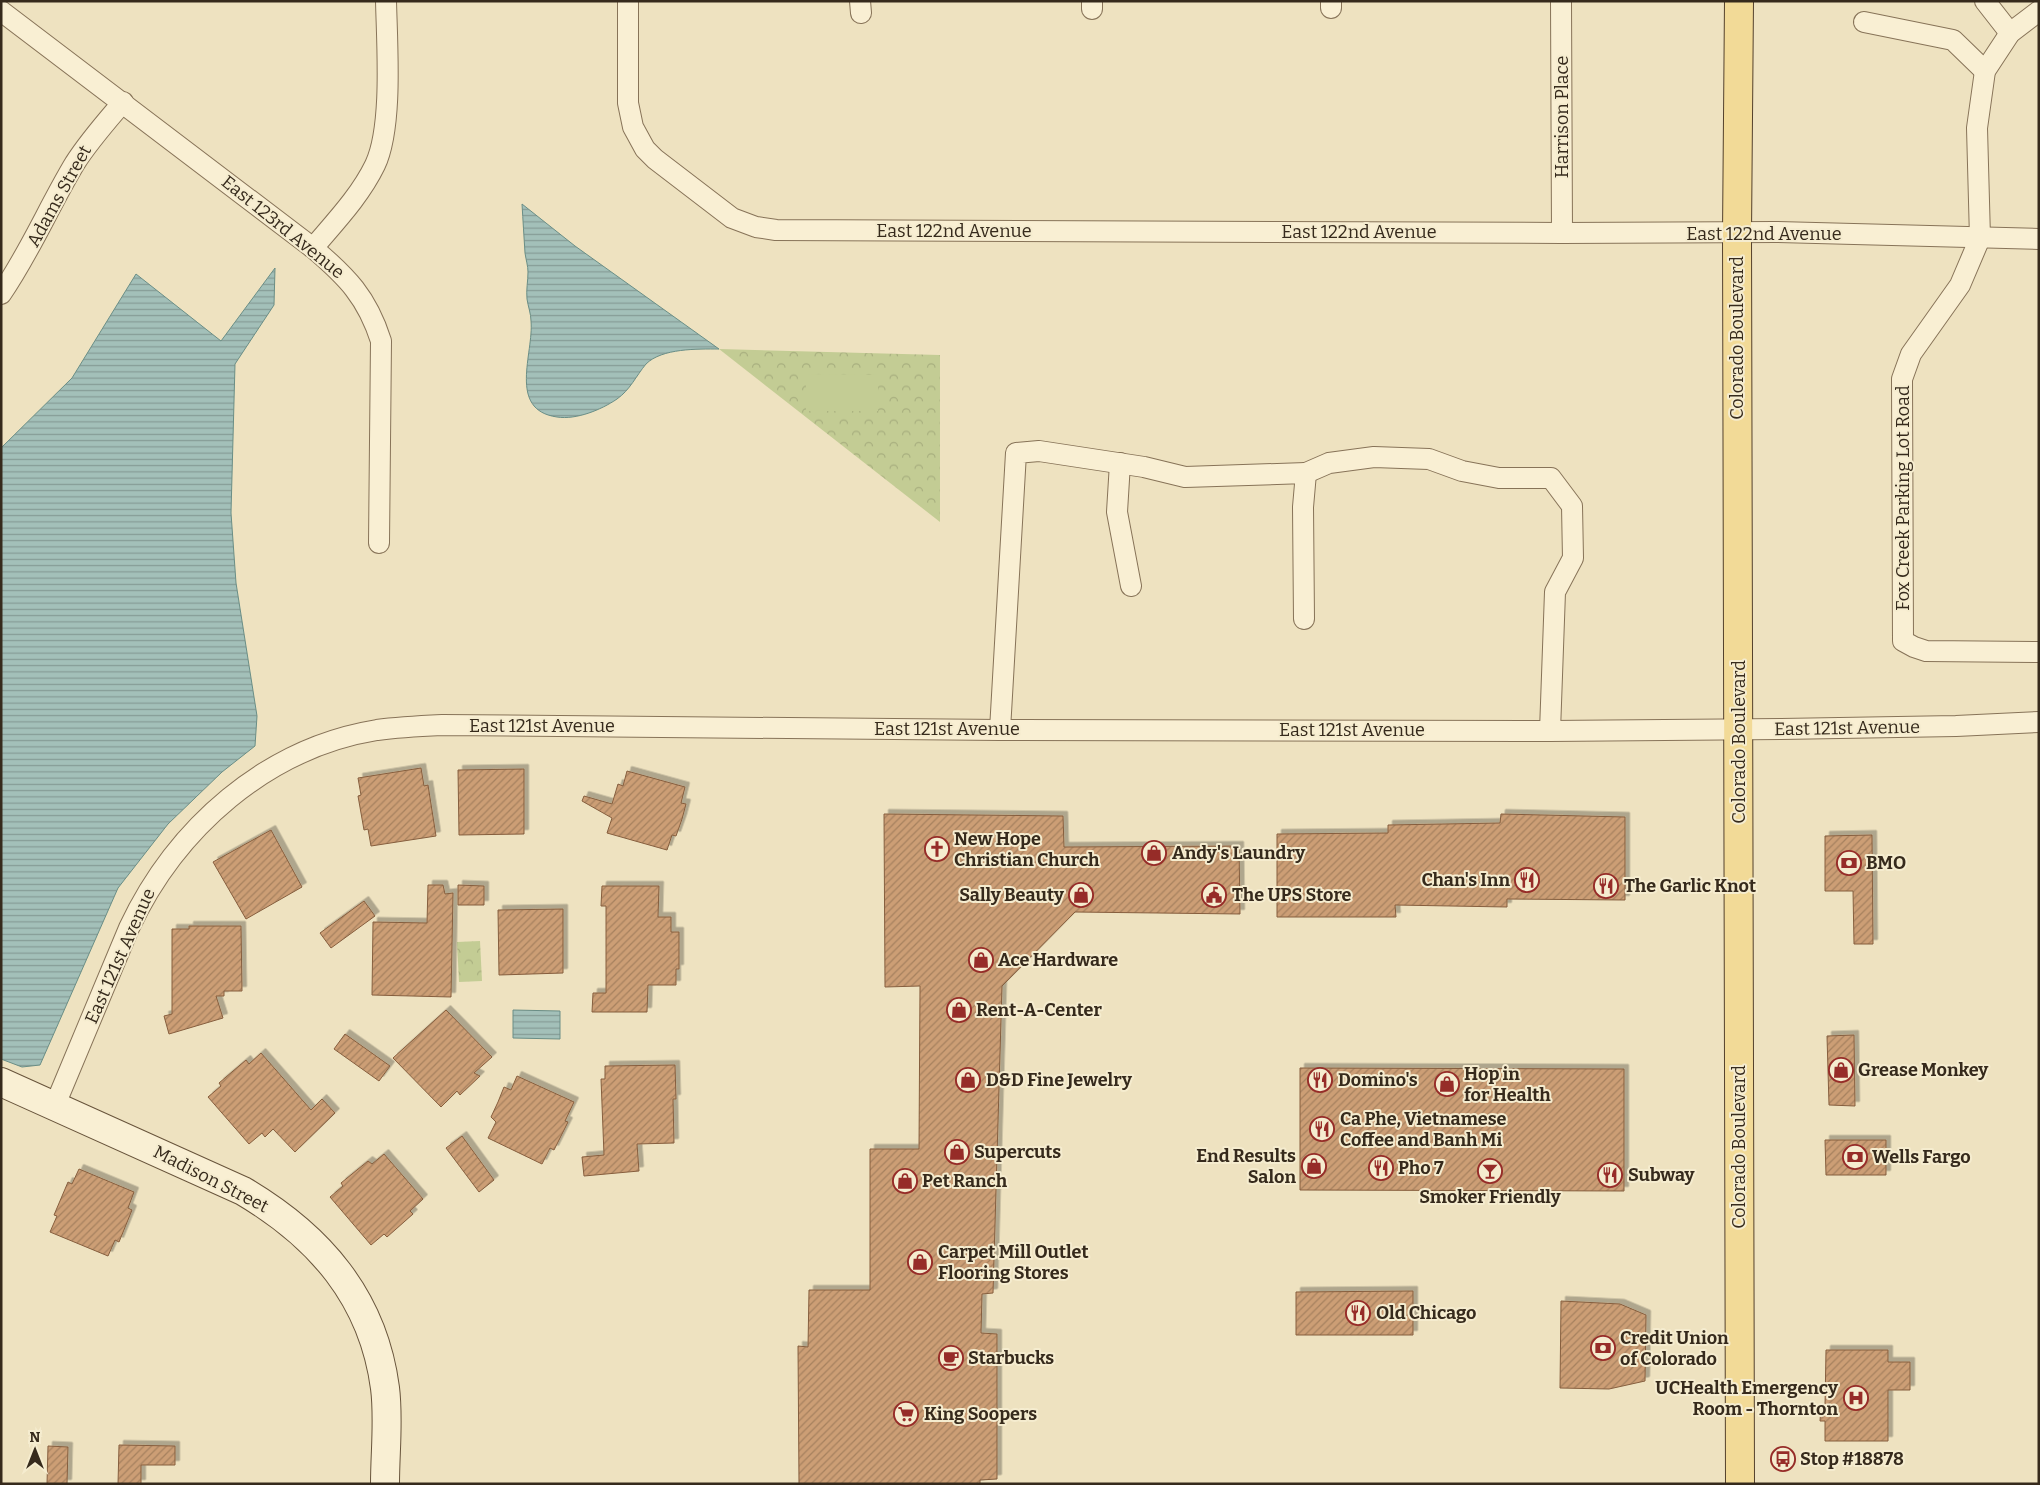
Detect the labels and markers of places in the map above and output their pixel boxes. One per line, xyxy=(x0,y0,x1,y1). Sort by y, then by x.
place label: New Hope Christian Church xyxy=(954,828,1100,871)
church icon: New Hope Christian Church xyxy=(924,836,950,862)
shop icon: Andy's Laundry xyxy=(1141,840,1167,866)
place label: Andy's Laundry xyxy=(1172,842,1306,864)
bank icon: BMO xyxy=(1836,850,1862,876)
place label: BMO xyxy=(1866,852,1906,874)
restaurant icon: Chan's Inn xyxy=(1514,867,1540,893)
place label: Chan's Inn xyxy=(1421,869,1510,891)
restaurant icon: The Garlic Knot xyxy=(1593,873,1619,899)
place label: The Garlic Knot xyxy=(1624,875,1756,897)
shop icon: Sally Beauty xyxy=(1068,882,1094,908)
public building icon: The UPS Store xyxy=(1201,882,1227,908)
place label: Sally Beauty xyxy=(959,884,1065,906)
place label: The UPS Store xyxy=(1232,884,1352,906)
shop icon: Ace Hardware xyxy=(968,947,994,973)
place label: Ace Hardware xyxy=(998,949,1118,971)
shop icon: Rent-A-Center xyxy=(946,997,972,1023)
place label: Rent-A-Center xyxy=(976,999,1102,1021)
shop icon: Grease Monkey xyxy=(1828,1057,1854,1083)
place label: Grease Monkey xyxy=(1858,1059,1989,1081)
place label: Hop in for Health xyxy=(1464,1063,1551,1106)
shop icon: D&D Fine Jewelry xyxy=(955,1067,981,1093)
restaurant icon: Domino's xyxy=(1307,1067,1333,1093)
place label: D&D Fine Jewelry xyxy=(986,1069,1133,1091)
place label: Domino's xyxy=(1338,1069,1418,1091)
shop icon: Hop in for Health xyxy=(1434,1071,1460,1097)
place label: Ca Phe, Vietnamese Coffee and Banh Mi xyxy=(1340,1108,1507,1151)
restaurant icon: Ca Phe, Vietnamese Coffee and Banh Mi xyxy=(1309,1116,1335,1142)
shop icon: Supercuts xyxy=(944,1139,970,1165)
place label: Supercuts xyxy=(974,1141,1061,1163)
bank icon: Wells Fargo xyxy=(1842,1144,1868,1170)
place label: End Results Salon xyxy=(1196,1145,1296,1188)
place label: Wells Fargo xyxy=(1872,1146,1971,1168)
shop icon: End Results Salon xyxy=(1301,1153,1327,1179)
restaurant icon: Pho 7 xyxy=(1368,1155,1394,1181)
place label: Pho 7 xyxy=(1398,1157,1444,1179)
bar icon: Smoker Friendly xyxy=(1477,1158,1503,1184)
restaurant icon: Subway xyxy=(1597,1162,1623,1188)
place label: Subway xyxy=(1628,1164,1696,1186)
shop icon: Pet Ranch xyxy=(892,1168,918,1194)
place label: Pet Ranch xyxy=(922,1170,1008,1192)
place label: Smoker Friendly xyxy=(1419,1186,1562,1208)
place label: Carpet Mill Outlet Flooring Stores xyxy=(938,1241,1089,1284)
shop icon: Carpet Mill Outlet Flooring Stores xyxy=(907,1249,933,1275)
restaurant icon: Old Chicago xyxy=(1345,1300,1371,1326)
place label: Old Chicago xyxy=(1376,1302,1476,1324)
place label: Credit Union of Colorado xyxy=(1620,1327,1729,1370)
bank icon: Credit Union of Colorado xyxy=(1590,1335,1616,1361)
cafe icon: Starbucks xyxy=(938,1345,964,1371)
place label: Starbucks xyxy=(968,1347,1054,1369)
place label: UCHealth Emergency Room - Thornton xyxy=(1655,1377,1839,1420)
hospital icon: UCHealth Emergency Room - Thornton xyxy=(1843,1385,1869,1411)
supermarket icon: King Soopers xyxy=(893,1401,919,1427)
place label: King Soopers xyxy=(924,1403,1037,1425)
bus stop icon: Stop #18878 xyxy=(1770,1446,1796,1472)
place label: Stop #18878 xyxy=(1800,1448,1904,1470)

